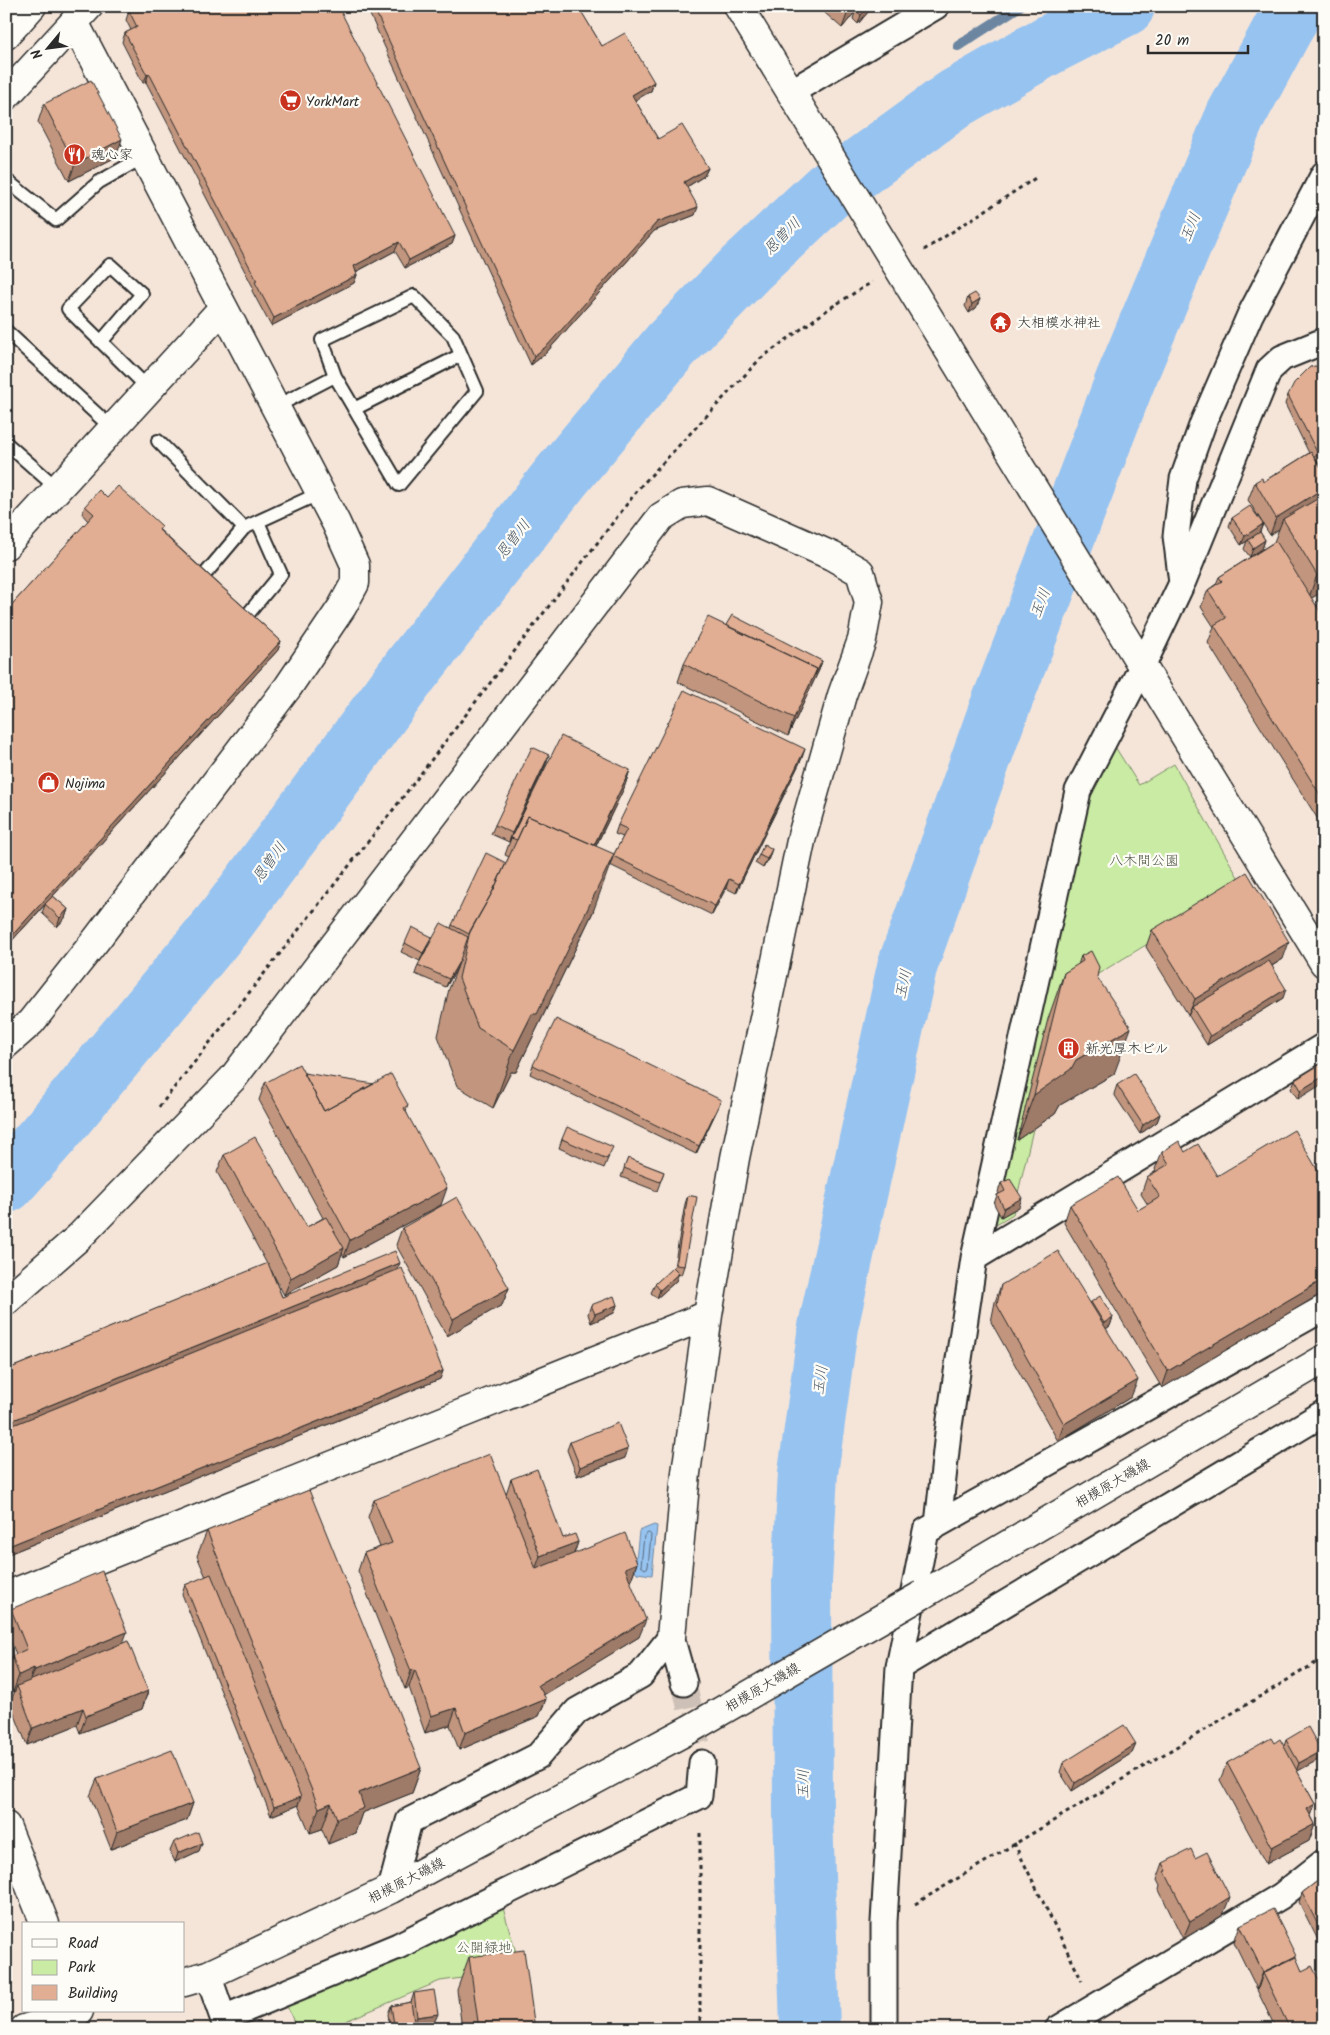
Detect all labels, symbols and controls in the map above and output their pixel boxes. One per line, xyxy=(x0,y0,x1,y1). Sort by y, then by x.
north arrow xyxy=(22,22,72,72)
scale bar xyxy=(1148,22,1248,54)
text: 20 m xyxy=(1155,29,1189,53)
text: N xyxy=(26,44,49,63)
supermarket icon: YorkMart xyxy=(278,89,302,113)
place label: YorkMart xyxy=(306,91,360,113)
restaurant icon: 魂心家 xyxy=(63,142,87,166)
place label: 魂心家 xyxy=(91,144,133,166)
water label: 玉川 xyxy=(1174,209,1208,246)
water label: 恩曽川 xyxy=(758,212,807,261)
temple icon: 大相模水神社 xyxy=(989,310,1013,334)
place label: 大相模水神社 xyxy=(1017,312,1101,334)
water label: 恩曽川 xyxy=(490,514,537,565)
water label: 玉川 xyxy=(1024,585,1058,622)
shop icon: Nojima xyxy=(37,771,61,795)
place label: Nojima xyxy=(65,773,105,795)
water label: 恩曽川 xyxy=(247,837,293,888)
park label: 八木間公園 xyxy=(1109,850,1179,872)
water label: 玉川 xyxy=(889,967,919,1002)
building icon: 新光厚木ビル xyxy=(1057,1036,1081,1060)
place label: 新光厚木ビル xyxy=(1085,1038,1169,1060)
water label: 玉川 xyxy=(807,1364,835,1397)
street label: 相模原大磯線 xyxy=(1071,1453,1154,1514)
street label: 相模原大磯線 xyxy=(721,1657,804,1718)
water label: 玉川 xyxy=(792,1769,816,1799)
street label: 相模原大磯線 xyxy=(364,1852,449,1910)
legend xyxy=(22,1922,185,2012)
text: Road xyxy=(68,1932,99,1956)
park label: 公開緑地 xyxy=(456,1937,512,1959)
text: Park xyxy=(68,1956,96,1980)
text: Building xyxy=(68,1982,118,2006)

